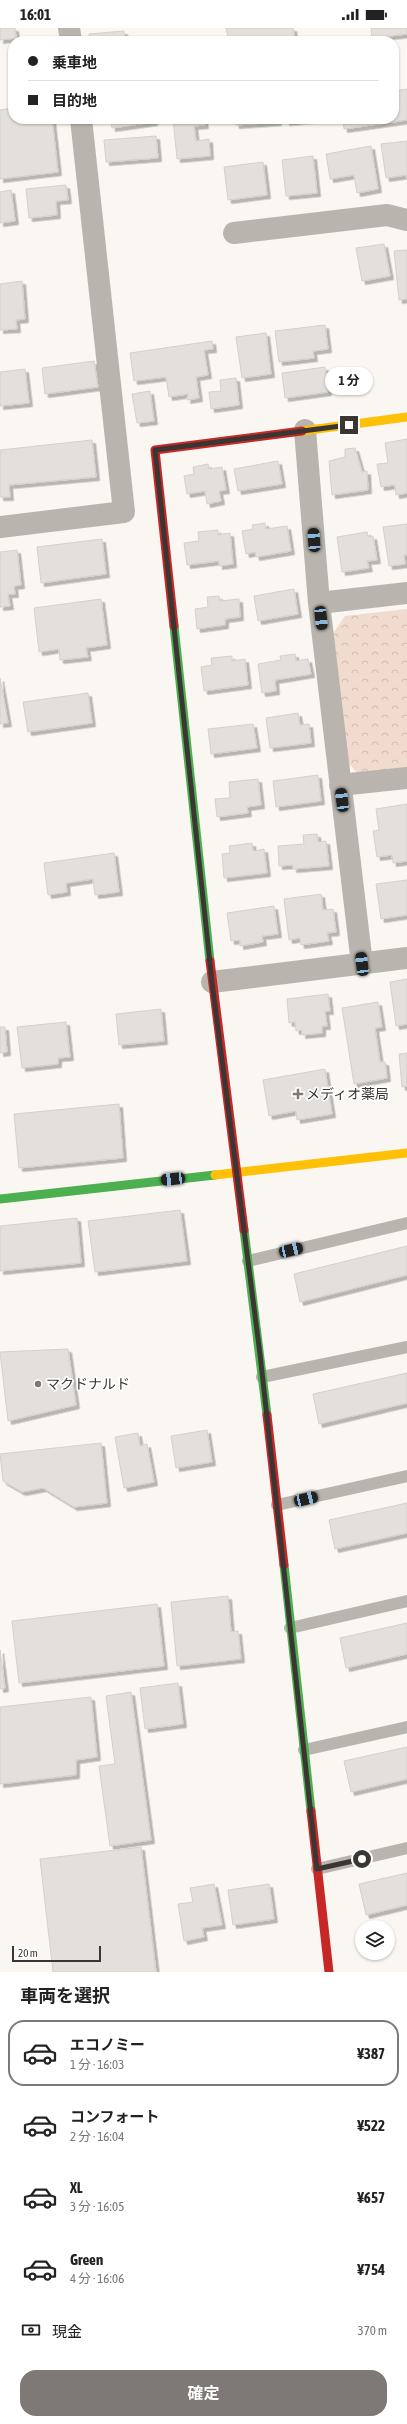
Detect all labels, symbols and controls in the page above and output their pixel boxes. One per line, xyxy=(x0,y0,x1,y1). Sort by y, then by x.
text: 16:01 xyxy=(20,6,51,23)
text: 乗車地 xyxy=(52,54,97,71)
text: 目的地 xyxy=(52,92,97,109)
callout: 1 分 xyxy=(325,367,373,395)
text: 1 分 xyxy=(339,373,359,388)
route end xyxy=(340,416,358,434)
car xyxy=(307,528,321,552)
car xyxy=(314,605,328,631)
car xyxy=(335,787,349,813)
car xyxy=(355,951,369,977)
place label: メディオ薬局 xyxy=(306,1086,389,1102)
marker: メディオ薬局 xyxy=(293,1089,303,1099)
car xyxy=(160,1172,186,1186)
car xyxy=(278,1241,304,1259)
place label: マクドナルド xyxy=(46,1376,130,1392)
marker: マクドナルド xyxy=(33,1379,43,1389)
car xyxy=(293,1490,319,1508)
route start xyxy=(353,1850,371,1868)
map controls xyxy=(355,1920,395,1960)
button: layers xyxy=(355,1920,395,1960)
scale bar xyxy=(12,1944,101,1963)
text: 20 m xyxy=(18,1947,38,1959)
text: 車両を選択 xyxy=(20,1985,110,2006)
icon: car xyxy=(22,2035,58,2071)
text: エコノミー xyxy=(70,2036,145,2053)
text: ¥387 xyxy=(357,2045,385,2062)
text: 1 分 · 16:03 xyxy=(70,2057,124,2072)
icon: car xyxy=(22,2107,58,2143)
text: コンフォート xyxy=(70,2108,160,2125)
text: ¥522 xyxy=(357,2117,385,2134)
text: 2 分 · 16:04 xyxy=(70,2129,124,2144)
icon: car xyxy=(22,2179,58,2215)
text: XL xyxy=(70,2179,83,2196)
text: ¥657 xyxy=(357,2189,385,2206)
text: 3 分 · 16:05 xyxy=(70,2199,124,2214)
icon: car xyxy=(22,2251,58,2287)
text: Green xyxy=(70,2251,103,2268)
text: ¥754 xyxy=(357,2261,385,2278)
text: 4 分 · 16:06 xyxy=(70,2271,124,2286)
icon: cash xyxy=(20,2319,42,2341)
text: 現金 xyxy=(52,2323,82,2340)
text: 370 m xyxy=(358,2323,387,2338)
button: 確定 xyxy=(20,2370,387,2416)

